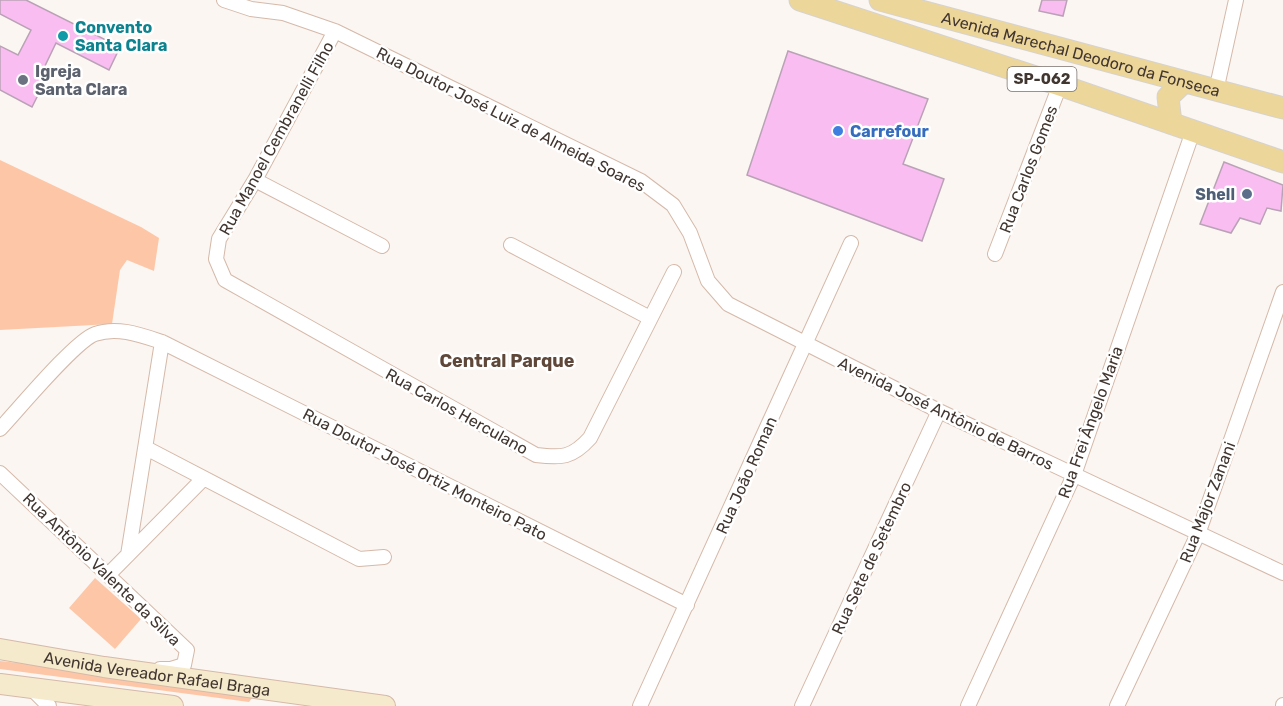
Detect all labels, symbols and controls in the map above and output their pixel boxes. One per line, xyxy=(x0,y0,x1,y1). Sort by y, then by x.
street label: Avenida Marechal Deodoro da Fonseca xyxy=(939,8,1222,101)
place label: Convento Santa Clara xyxy=(75,18,167,55)
marker: Convento Santa Clara xyxy=(56,29,70,43)
street label: Rua Manoel Cembranelli Filho xyxy=(215,38,338,238)
street label: Rua Doutor José Luiz de Almeida Soares xyxy=(373,43,648,196)
place label: Igreja Santa Clara xyxy=(35,62,127,99)
road number: SP-062 xyxy=(1008,67,1076,91)
marker: Igreja Santa Clara xyxy=(16,73,30,87)
street label: Rua Carlos Gomes xyxy=(995,103,1062,236)
place label: Carrefour xyxy=(850,122,930,141)
marker: Carrefour xyxy=(831,124,845,138)
place label: Shell xyxy=(1195,185,1235,204)
marker: Shell xyxy=(1240,187,1254,201)
street label: Rua Frei Ângelo Maria xyxy=(1054,344,1127,501)
district label: Central Parque xyxy=(439,350,575,372)
street label: Avenida José Antônio de Barros xyxy=(835,353,1057,474)
street label: Rua Carlos Herculano xyxy=(382,364,531,459)
street label: Rua Doutor José Ortiz Monteiro Pato xyxy=(300,404,550,544)
street label: Rua João Roman xyxy=(712,414,781,537)
street label: Rua Major Zanani xyxy=(1176,439,1239,565)
street label: Rua Sete de Setembro xyxy=(828,479,915,638)
street label: Rua Antônio Valente da Silva xyxy=(19,489,184,650)
street label: Avenida Vereador Rafael Braga xyxy=(42,648,271,700)

